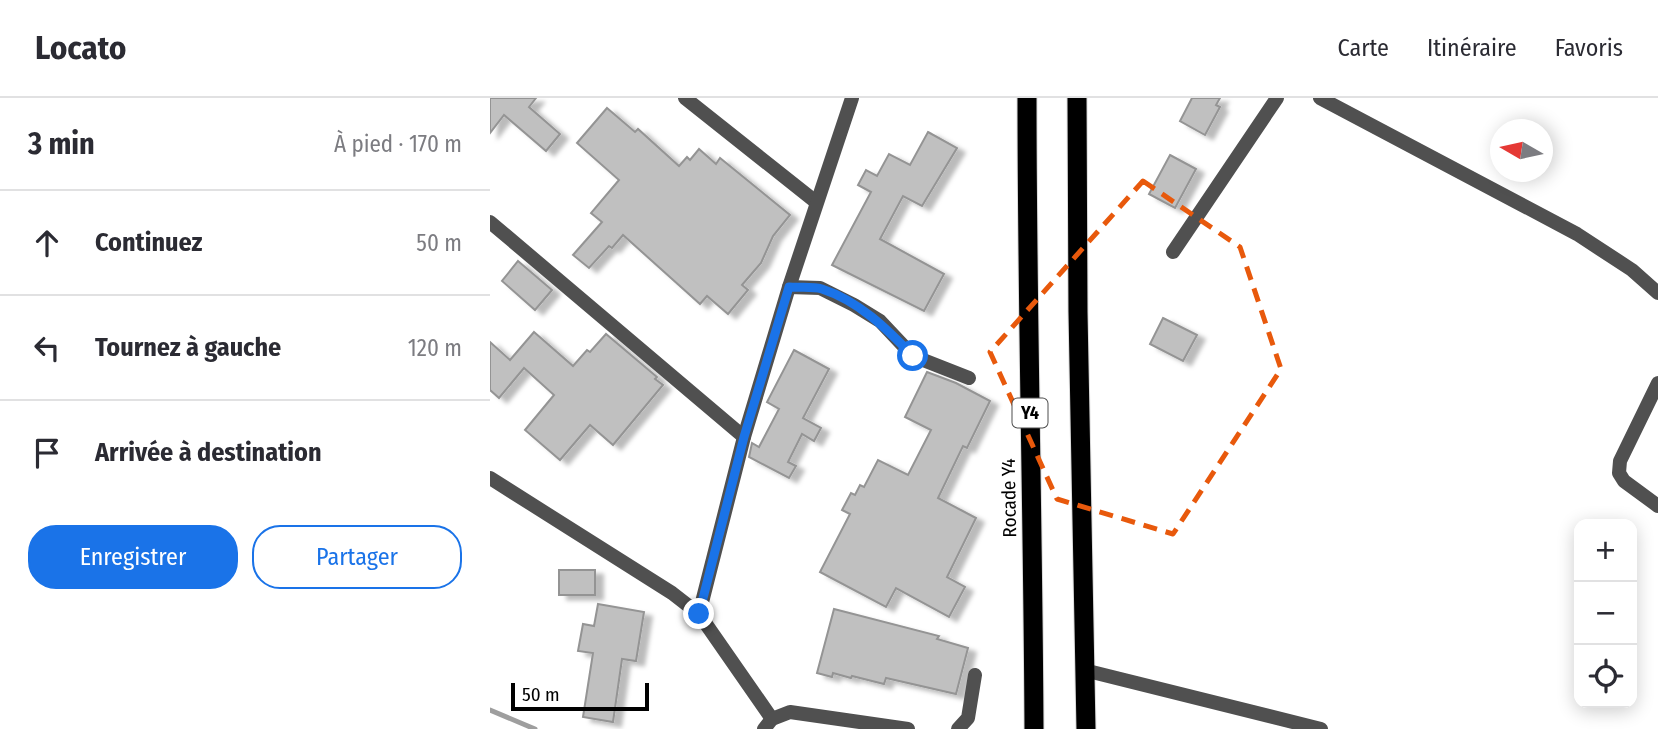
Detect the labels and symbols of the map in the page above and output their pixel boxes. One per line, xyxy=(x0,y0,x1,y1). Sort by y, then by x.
north arrow xyxy=(1490,119,1553,182)
route start xyxy=(897,340,928,371)
road number: Y4 xyxy=(1012,398,1048,428)
street label: Rocade Y4 xyxy=(997,458,1021,538)
route end xyxy=(683,598,714,629)
scale bar xyxy=(511,680,649,712)

